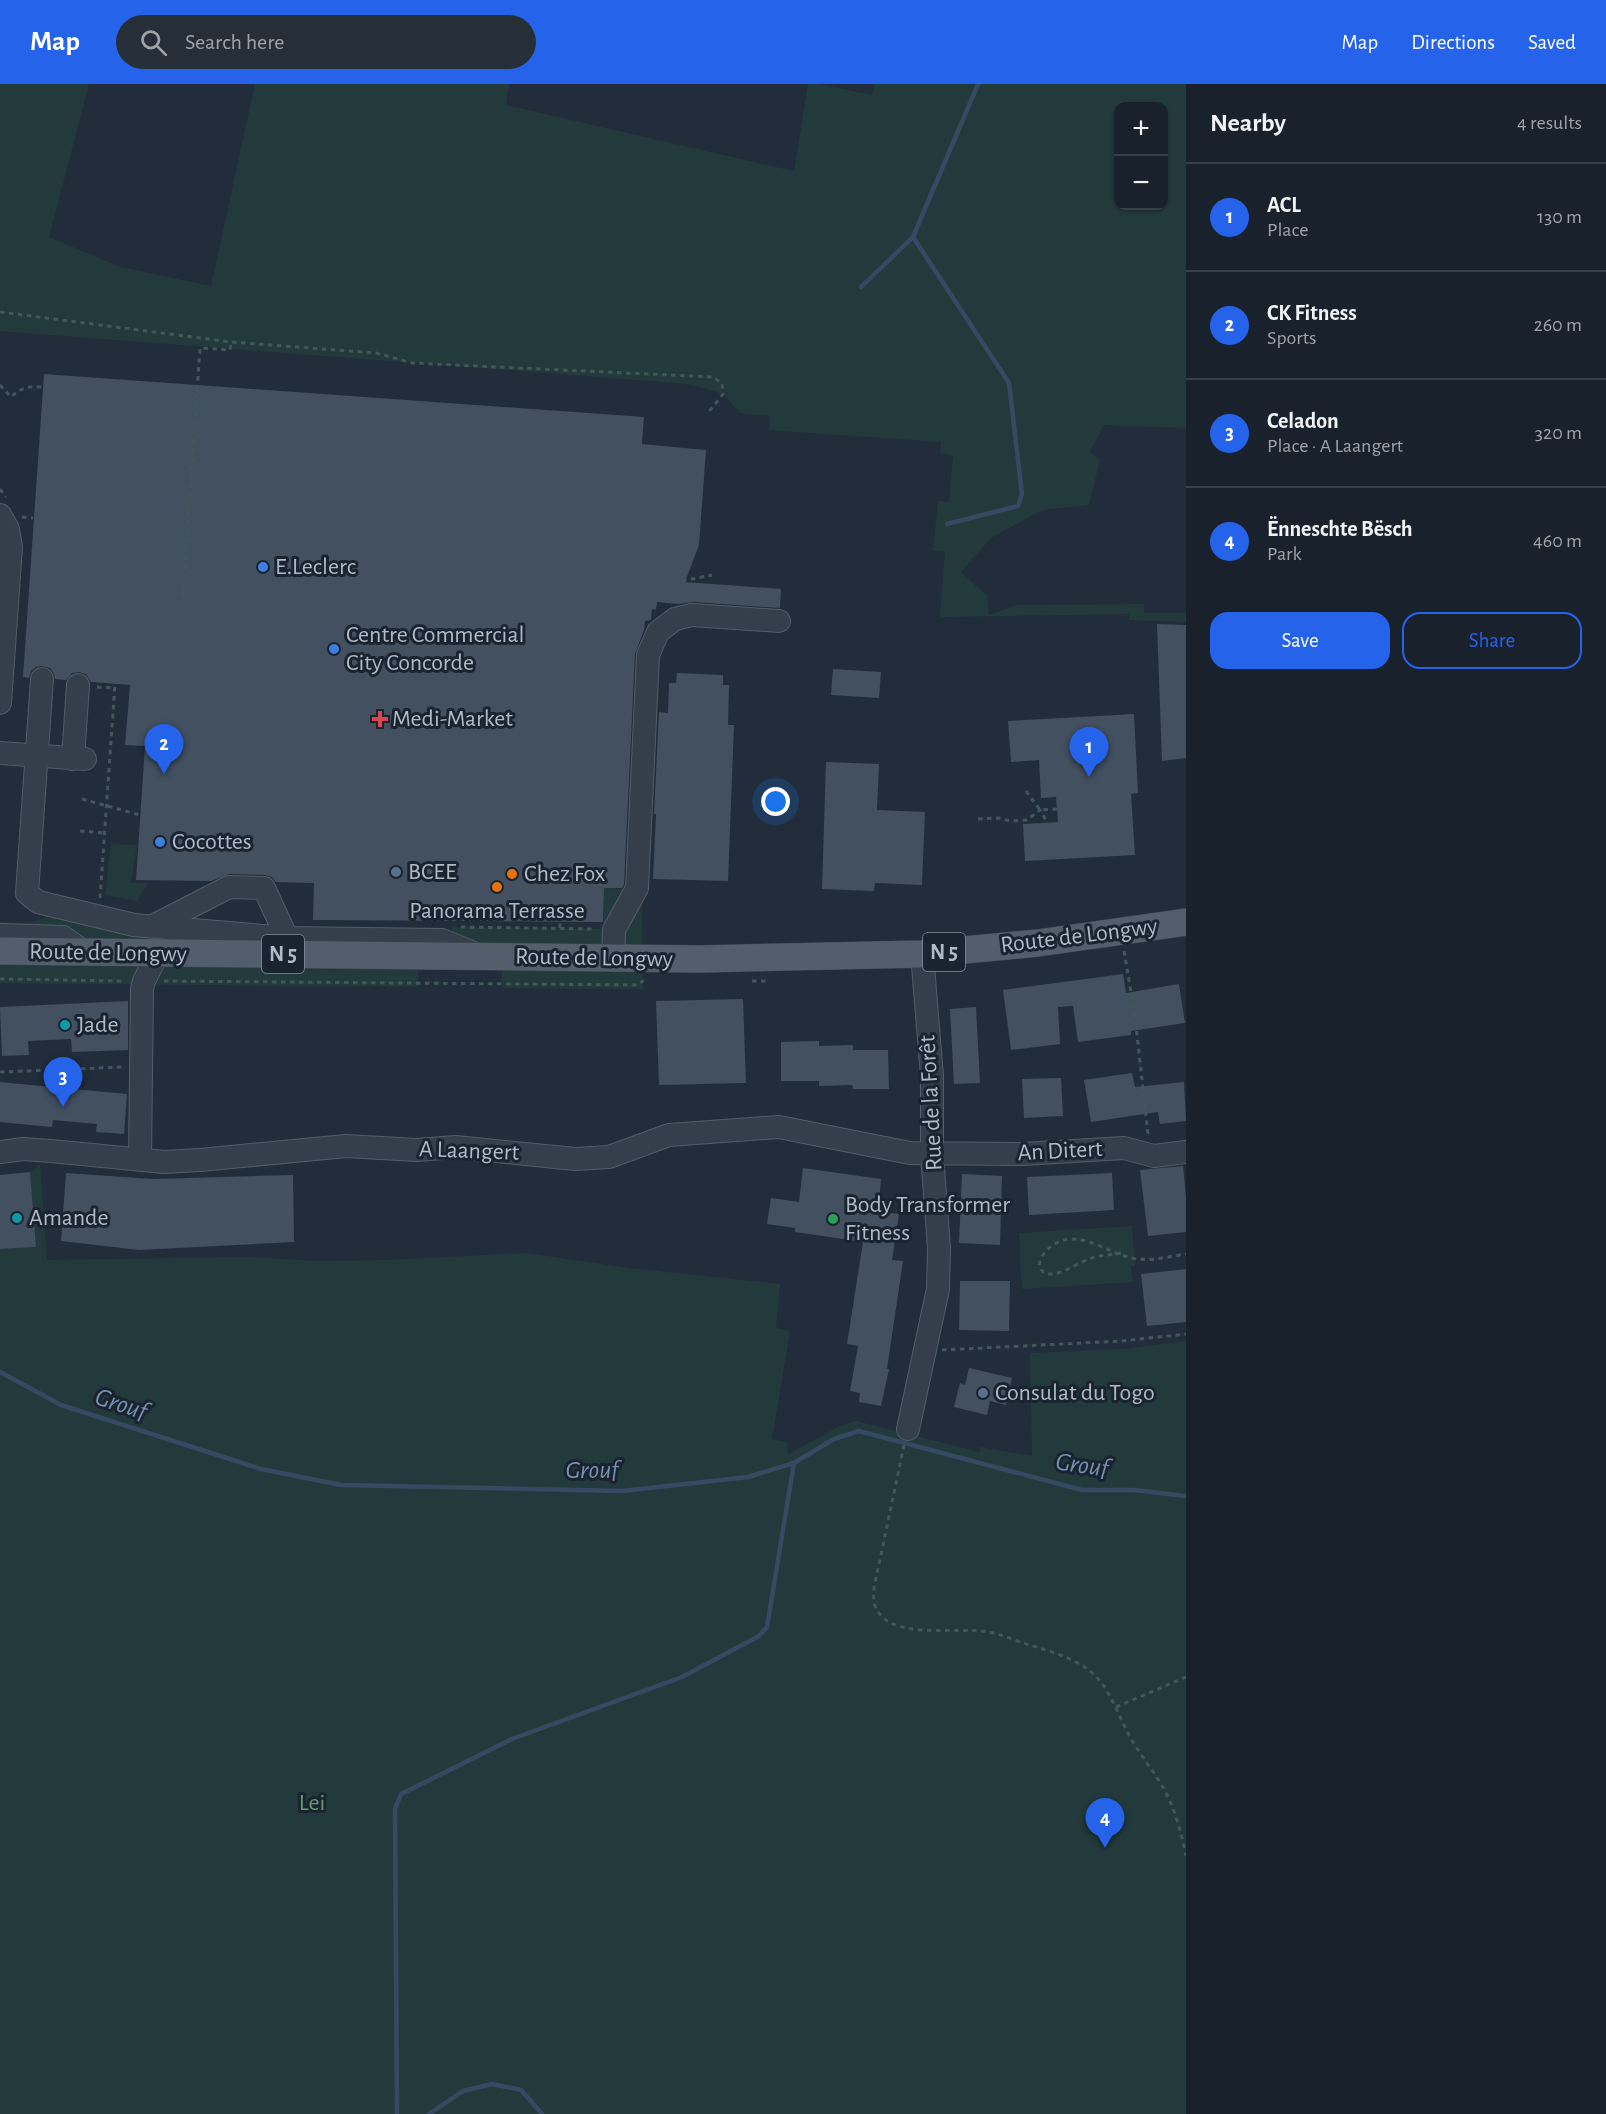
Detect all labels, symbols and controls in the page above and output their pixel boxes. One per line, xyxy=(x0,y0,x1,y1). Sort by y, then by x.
search box xyxy=(116,15,536,69)
icon: search xyxy=(137,26,170,59)
text: Map xyxy=(30,28,80,56)
text: Search here xyxy=(185,31,284,53)
text: Map xyxy=(1342,32,1378,53)
text: Directions xyxy=(1411,32,1495,53)
text: Saved xyxy=(1528,32,1576,53)
map controls xyxy=(1114,102,1168,210)
button: + xyxy=(1114,102,1168,156)
text: Nearby xyxy=(1210,110,1286,136)
text: 4 results xyxy=(1517,113,1582,133)
button: − xyxy=(1114,156,1168,210)
text: ACL xyxy=(1267,194,1301,216)
text: 1 xyxy=(1226,207,1233,227)
text: 130 m xyxy=(1537,207,1582,227)
text: Place xyxy=(1267,220,1308,240)
text: CK Fitness xyxy=(1267,302,1357,324)
text: 2 xyxy=(1225,315,1234,335)
text: 260 m xyxy=(1534,315,1582,335)
text: Sports xyxy=(1267,328,1316,348)
text: Celadon xyxy=(1267,410,1339,432)
text: 3 xyxy=(1225,423,1234,443)
text: 320 m xyxy=(1535,423,1582,443)
text: Place · A Laangert xyxy=(1267,436,1403,456)
text: Ënneschte Bësch xyxy=(1267,518,1413,540)
text: 4 xyxy=(1224,531,1235,551)
text: 460 m xyxy=(1533,531,1582,551)
text: Park xyxy=(1267,544,1302,564)
place label: E.Leclerc xyxy=(275,555,356,579)
marker: E.Leclerc xyxy=(256,560,270,574)
button: Save xyxy=(1210,612,1390,669)
button: Share xyxy=(1402,612,1582,669)
place label: Centre Commercial City Concorde xyxy=(346,623,524,675)
marker: Centre Commercial City Concorde xyxy=(327,642,341,656)
place label: Medi-Market xyxy=(392,707,513,731)
marker: Medi-Market xyxy=(373,712,387,726)
pin: 2 xyxy=(144,724,184,774)
pin: 1 xyxy=(1070,728,1108,777)
your location xyxy=(761,787,790,816)
place label: Cocottes xyxy=(172,830,252,854)
marker: Cocottes xyxy=(153,835,167,849)
place label: BCEE xyxy=(408,860,457,884)
place label: Chez Fox xyxy=(524,862,606,886)
marker: BCEE xyxy=(389,865,403,879)
marker: Chez Fox xyxy=(505,867,519,881)
marker: Panorama Terrasse xyxy=(490,880,504,894)
place label: Panorama Terrasse xyxy=(409,899,585,923)
street label: Route de Longwy xyxy=(999,914,1159,958)
road number: N 5 xyxy=(923,933,965,971)
road number: N 5 xyxy=(262,935,304,973)
street label: Route de Longwy xyxy=(29,940,187,966)
street label: Route de Longwy xyxy=(515,945,673,971)
place label: Jade xyxy=(77,1013,119,1037)
marker: Jade xyxy=(58,1018,72,1032)
street label: Rue de la Forêt xyxy=(915,1034,947,1172)
pin: 3 xyxy=(44,1058,82,1107)
street label: A Laangert xyxy=(418,1137,520,1165)
street label: An Ditert xyxy=(1017,1137,1103,1165)
place label: Body Transformer Fitness xyxy=(845,1193,1010,1245)
place label: Amande xyxy=(29,1206,109,1230)
marker: Amande xyxy=(10,1211,24,1225)
marker: Body Transformer Fitness xyxy=(826,1212,840,1226)
place label: Consulat du Togo xyxy=(995,1381,1155,1405)
water label: Grouf xyxy=(92,1383,155,1426)
marker: Consulat du Togo xyxy=(976,1386,990,1400)
water label: Grouf xyxy=(1054,1448,1115,1482)
water label: Grouf xyxy=(566,1457,623,1483)
park label: Lei xyxy=(299,1791,325,1815)
pin: 4 xyxy=(1086,1798,1124,1848)

